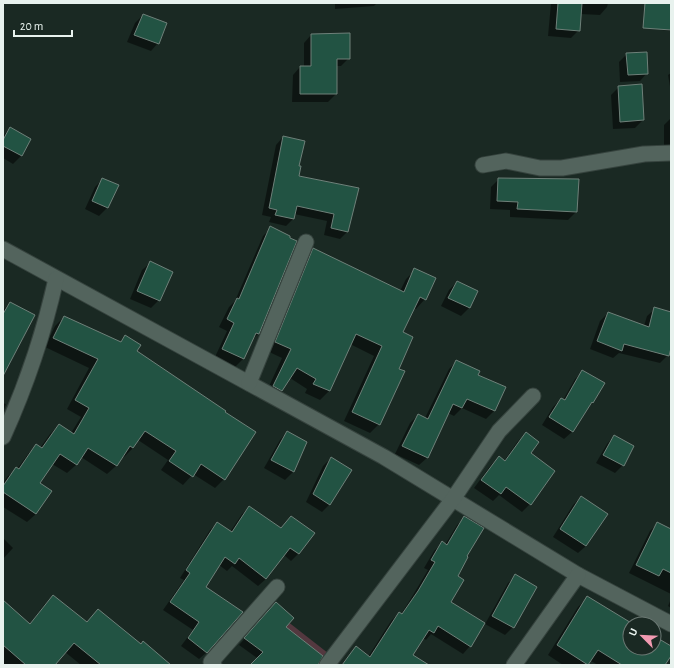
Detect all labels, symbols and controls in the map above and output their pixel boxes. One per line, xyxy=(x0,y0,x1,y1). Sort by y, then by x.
scale bar xyxy=(14,12,72,38)
text: 20 m xyxy=(20,20,43,32)
north arrow xyxy=(622,616,662,656)
text: U xyxy=(627,627,640,638)

